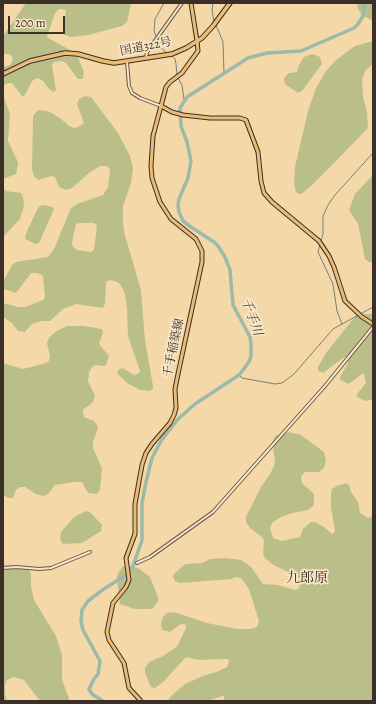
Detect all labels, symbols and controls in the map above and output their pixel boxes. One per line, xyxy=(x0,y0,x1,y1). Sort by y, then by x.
scale bar xyxy=(10,8,67,34)
text: 200 m xyxy=(15,15,46,31)
street label: 国道322号 xyxy=(119,35,173,59)
water label: 千手川 xyxy=(237,296,265,338)
street label: 千手稲築線 xyxy=(161,317,187,379)
district label: 九郎原 xyxy=(286,571,328,587)

